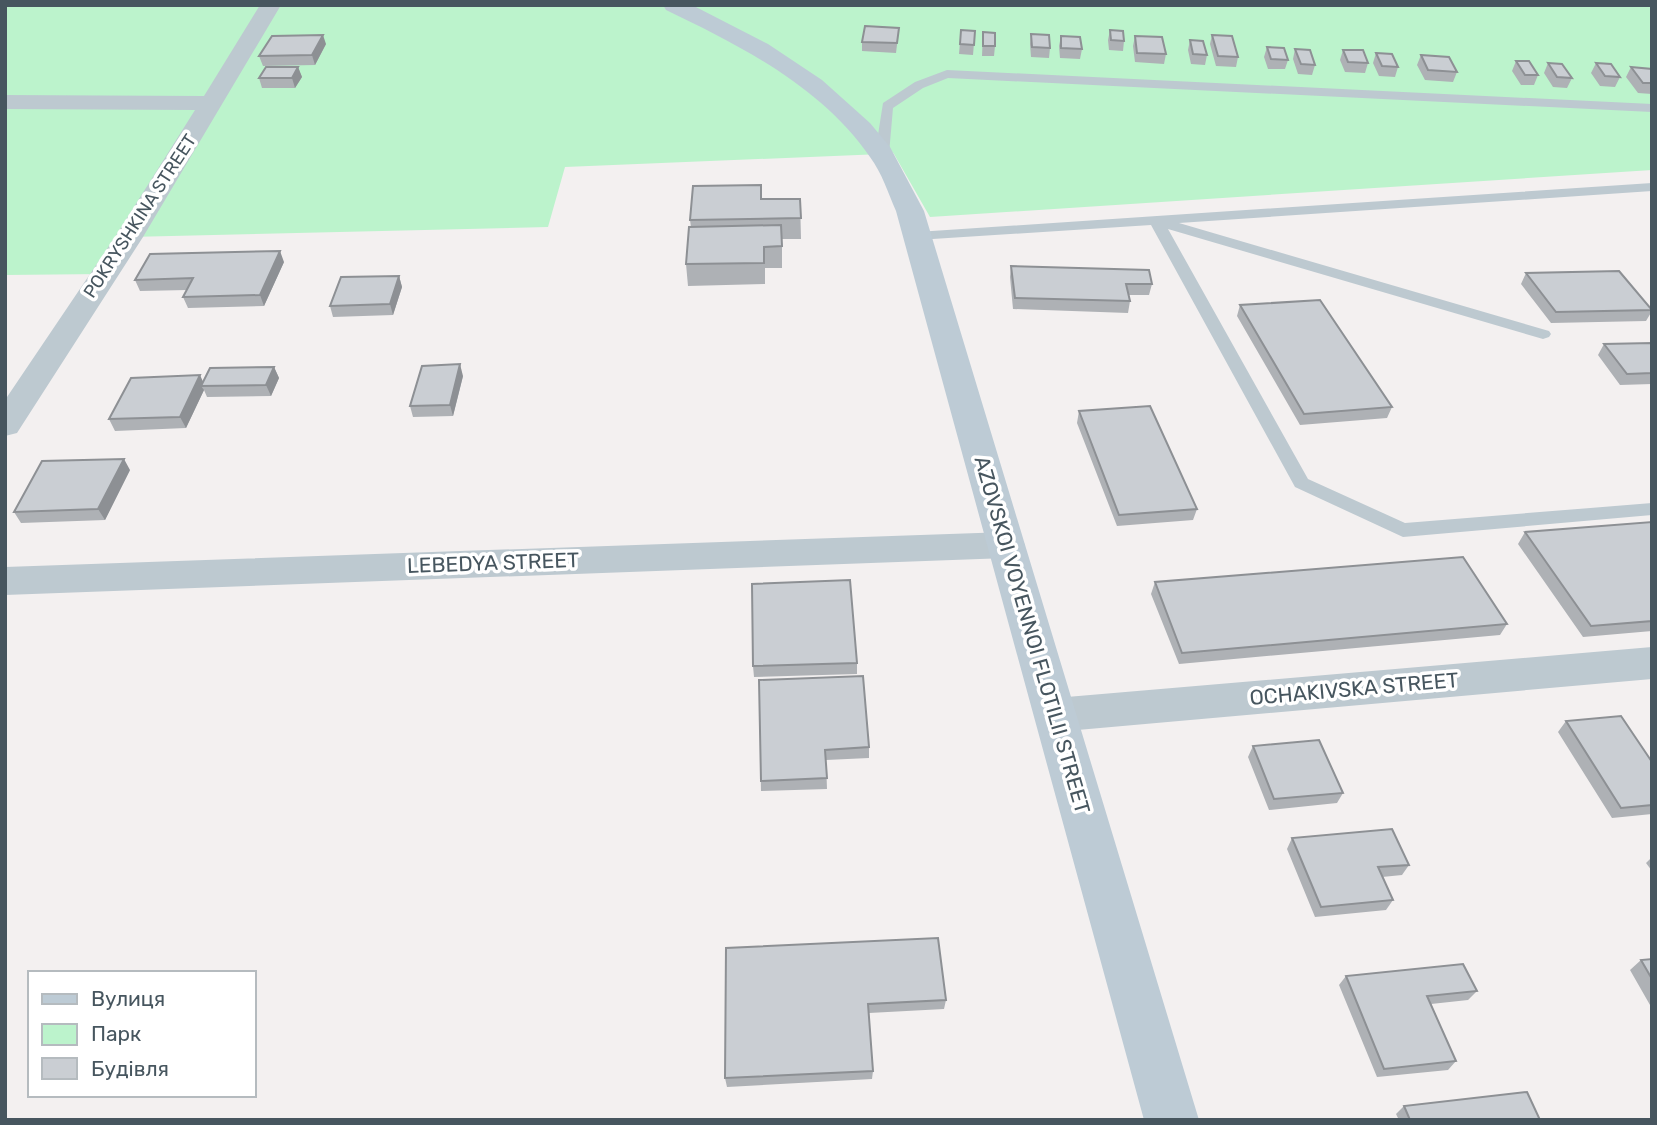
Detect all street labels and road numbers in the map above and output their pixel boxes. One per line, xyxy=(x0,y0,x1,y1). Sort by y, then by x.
street label: POKRYSHKINA STREET xyxy=(79,130,201,302)
street label: AZOVSKOI VOYENNOI FLOTILII STREET xyxy=(969,453,1096,817)
street label: LEBEDYA STREET xyxy=(406,547,580,578)
street label: OCHAKIVSKA STREET xyxy=(1248,667,1459,710)

